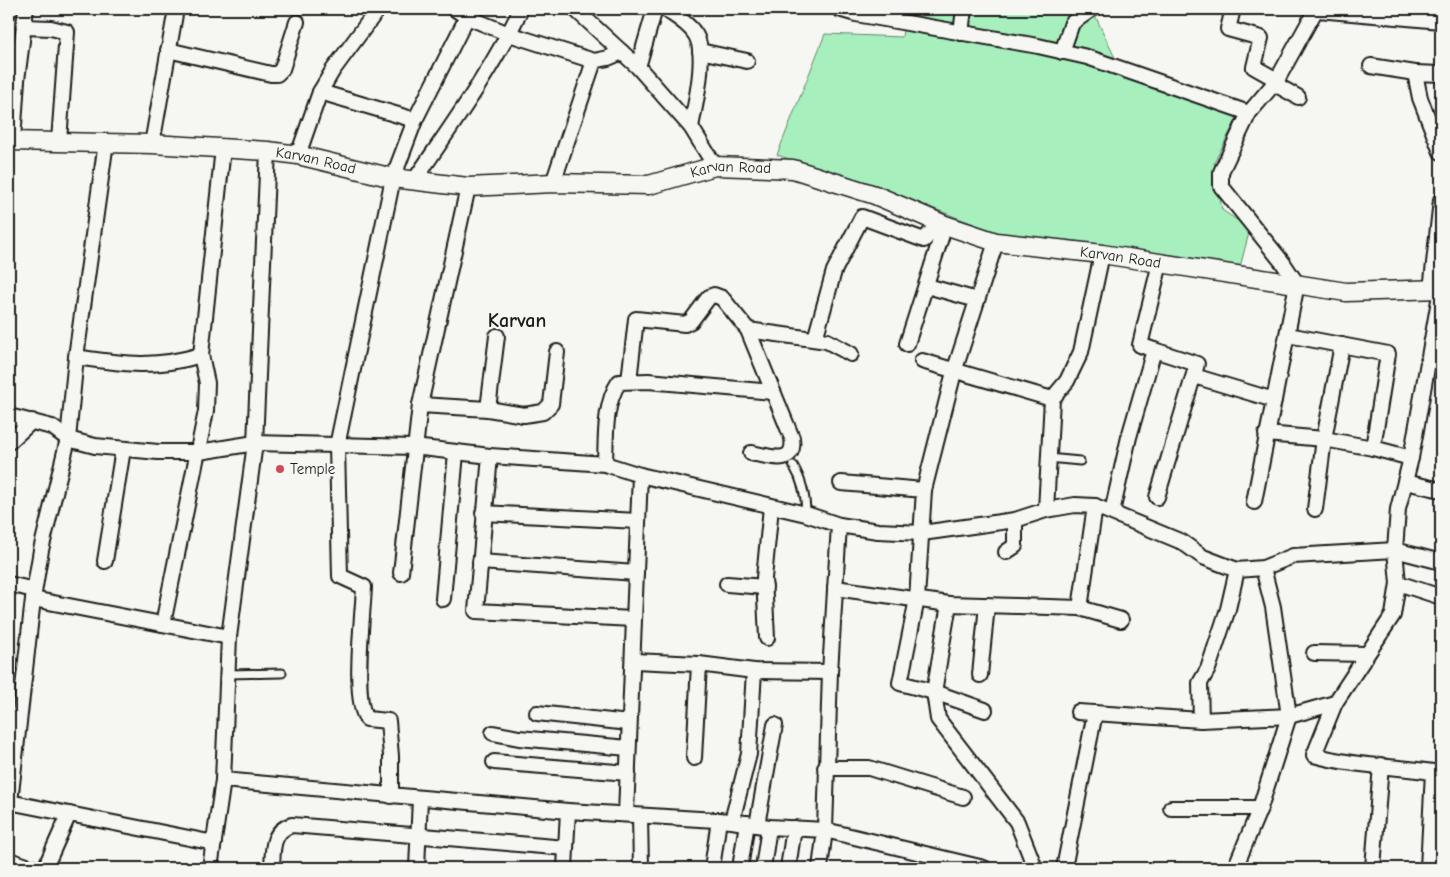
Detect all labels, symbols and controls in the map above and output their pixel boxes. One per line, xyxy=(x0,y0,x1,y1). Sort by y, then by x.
street label: Karvan Road xyxy=(275,143,358,178)
street label: Karvan Road xyxy=(688,156,772,182)
street label: Karvan Road xyxy=(1079,243,1162,272)
district label: Karvan xyxy=(488,309,546,332)
place label: Temple xyxy=(290,460,336,478)
marker: Temple xyxy=(274,463,286,475)

